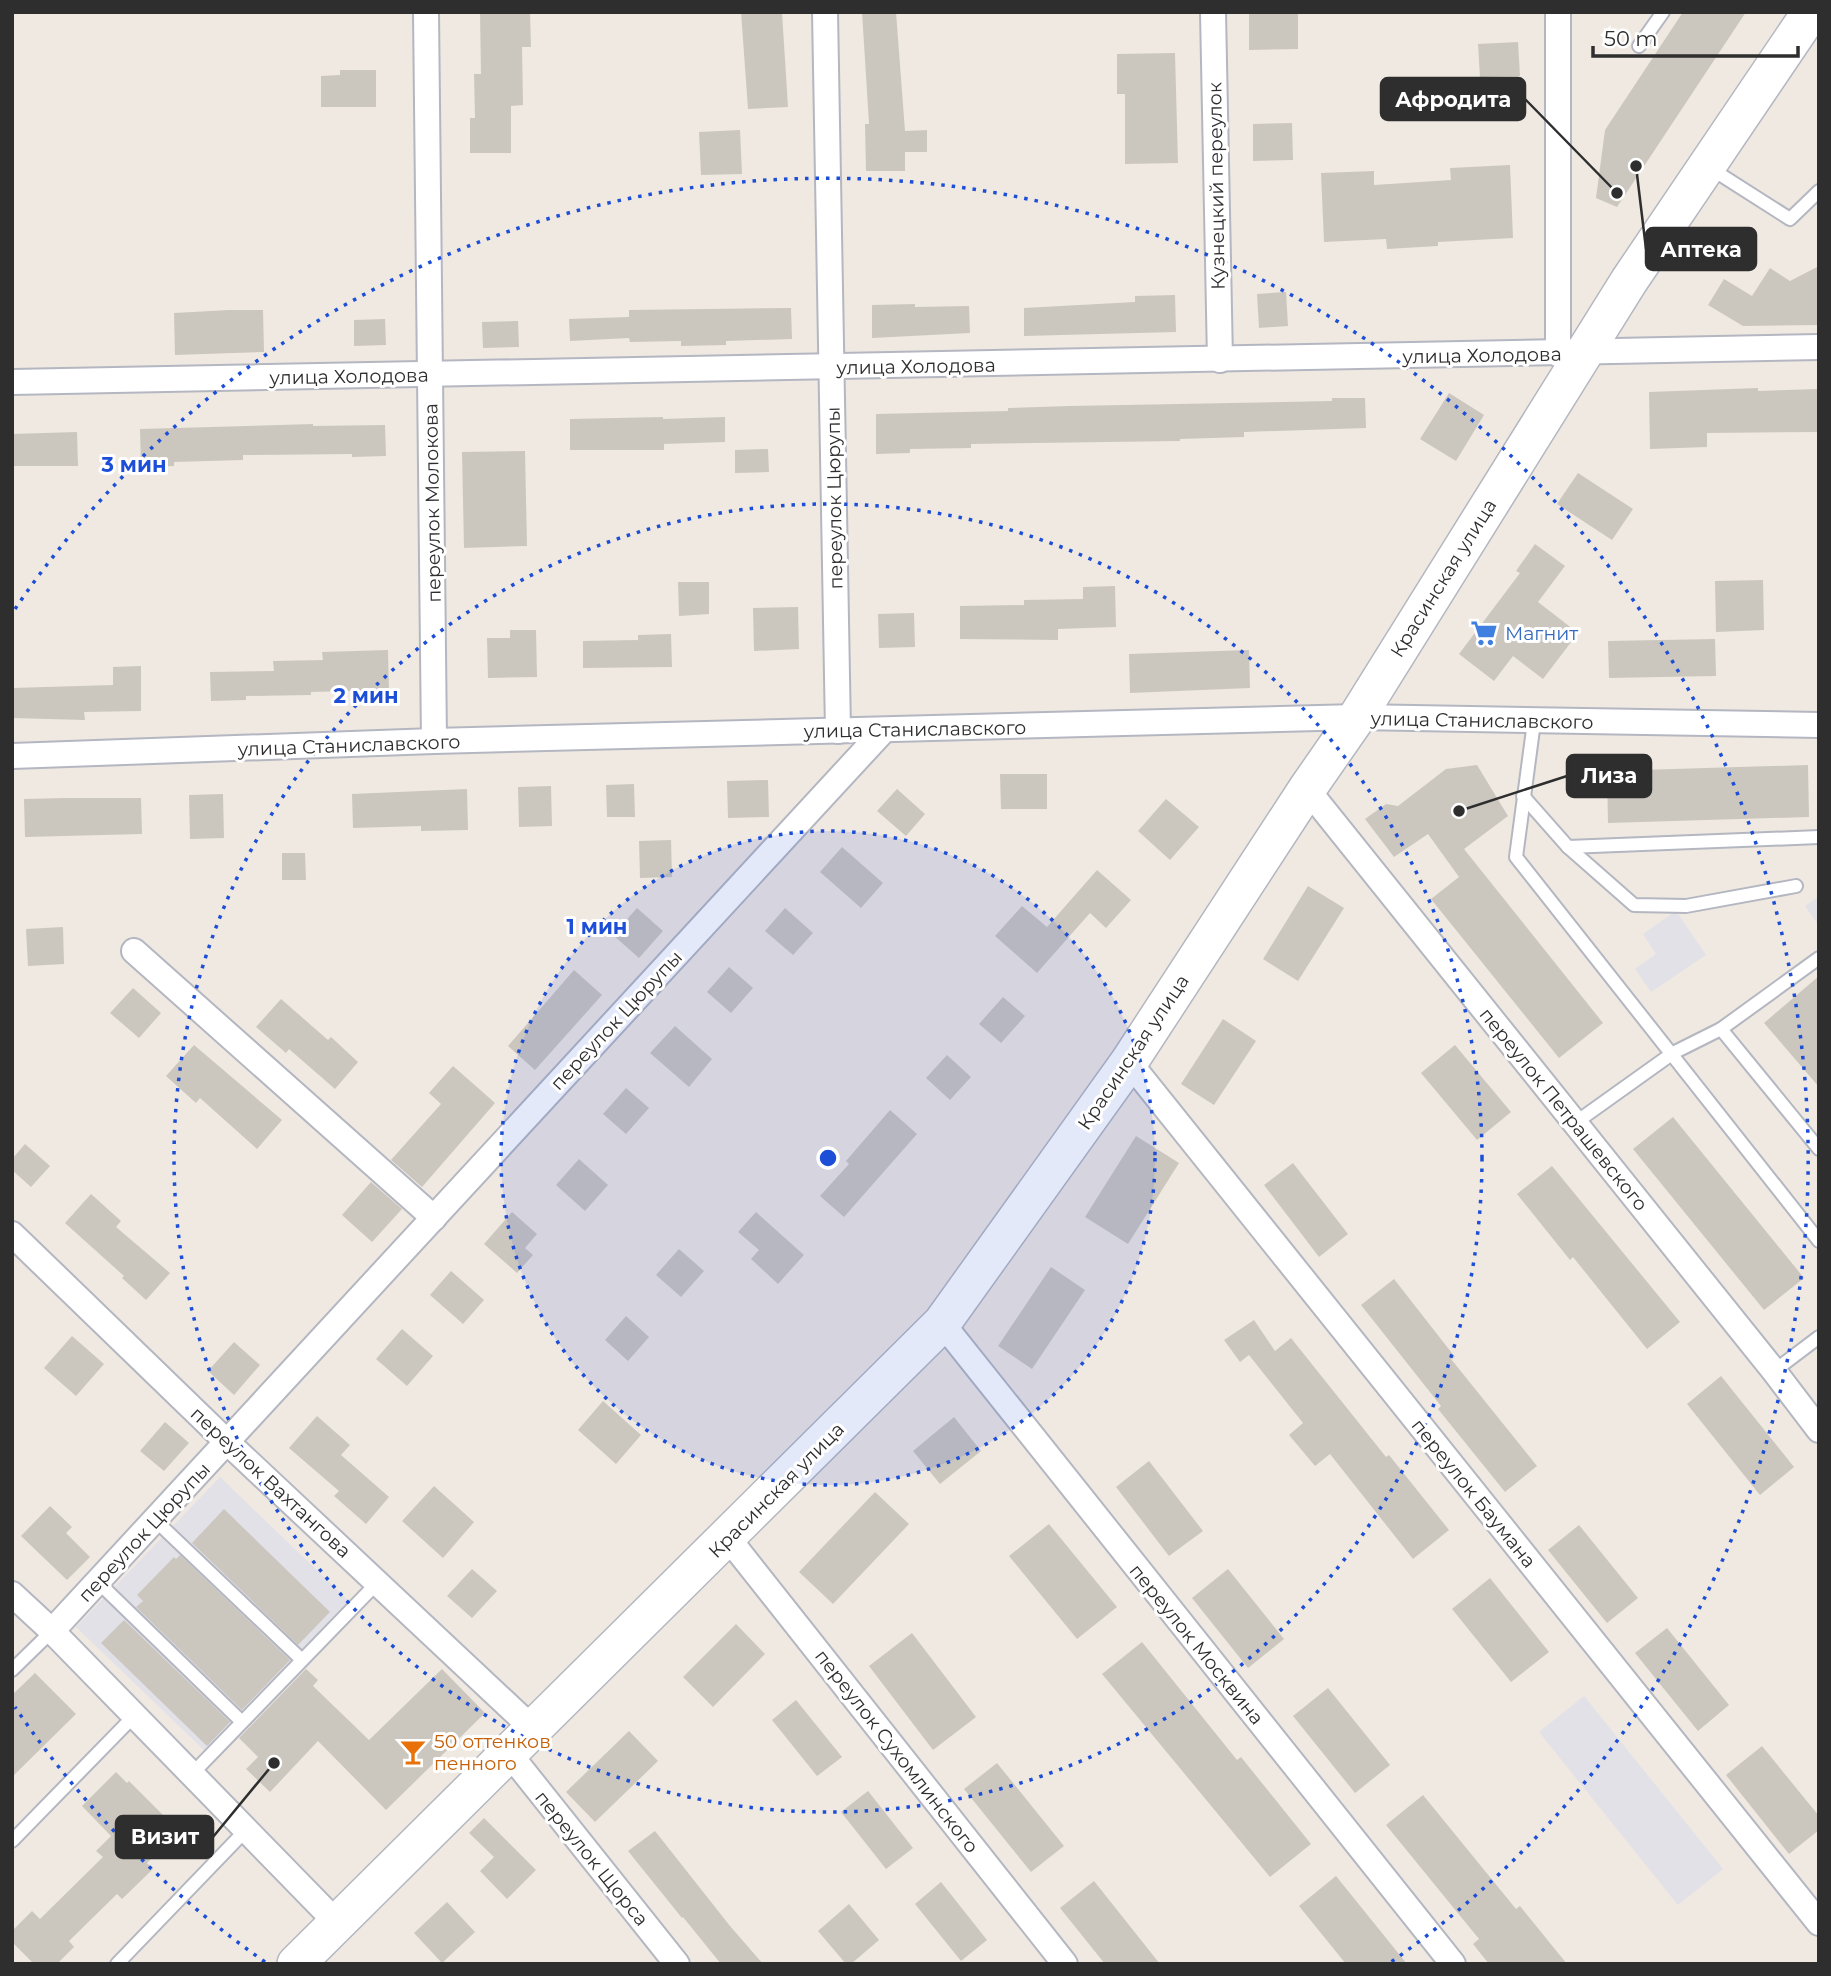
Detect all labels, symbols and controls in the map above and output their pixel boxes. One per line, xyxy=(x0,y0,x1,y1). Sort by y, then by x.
scale bar xyxy=(1593,14,1798,58)
text: 50 m xyxy=(1604,26,1658,51)
callout: Афродита xyxy=(1381,78,1525,120)
street label: Кузнецкий переулок xyxy=(1203,82,1230,290)
text: Афродита xyxy=(1395,87,1511,112)
callout: Аптека xyxy=(1646,228,1756,270)
text: Аптека xyxy=(1660,237,1742,262)
street label: улица Холодова xyxy=(1401,343,1562,368)
street label: улица Холодова xyxy=(835,354,996,379)
street label: улица Холодова xyxy=(268,364,429,389)
street label: переулок Молокова xyxy=(419,403,446,603)
street label: переулок Цюрупы xyxy=(821,406,848,589)
text: 3 мин xyxy=(101,452,166,477)
street label: Красинская улица xyxy=(1385,495,1501,662)
supermarket icon: Магнит xyxy=(1469,618,1499,648)
place label: Магнит xyxy=(1505,622,1578,645)
text: 2 мин xyxy=(334,683,398,708)
street label: улица Станиславского xyxy=(1369,707,1594,734)
street label: улица Станиславского xyxy=(802,716,1027,743)
street label: улица Станиславского xyxy=(236,730,461,761)
callout: Лиза xyxy=(1567,755,1651,797)
text: Лиза xyxy=(1581,763,1637,788)
text: 1 мин xyxy=(567,914,627,939)
street label: переулок Цюрупы xyxy=(546,946,687,1095)
street label: Красинская улица xyxy=(1073,970,1194,1134)
street label: переулок Петрашевского xyxy=(1475,1003,1653,1215)
centre of rings xyxy=(816,1146,840,1170)
street label: переулок Вахтангова xyxy=(186,1402,356,1563)
street label: переулок Баумана xyxy=(1407,1414,1541,1572)
street label: Красинская улица xyxy=(704,1418,849,1563)
street label: переулок Цюрупы xyxy=(74,1458,215,1607)
street label: переулок Москвина xyxy=(1125,1559,1269,1729)
street label: переулок Сухомлинского xyxy=(810,1645,983,1858)
place label: 50 оттенков пенного xyxy=(434,1730,551,1775)
bar icon: 50 оттенков пенного xyxy=(398,1737,428,1767)
street label: переулок Щорса xyxy=(530,1786,653,1931)
callout: Визит xyxy=(116,1816,213,1858)
text: Визит xyxy=(131,1824,200,1849)

